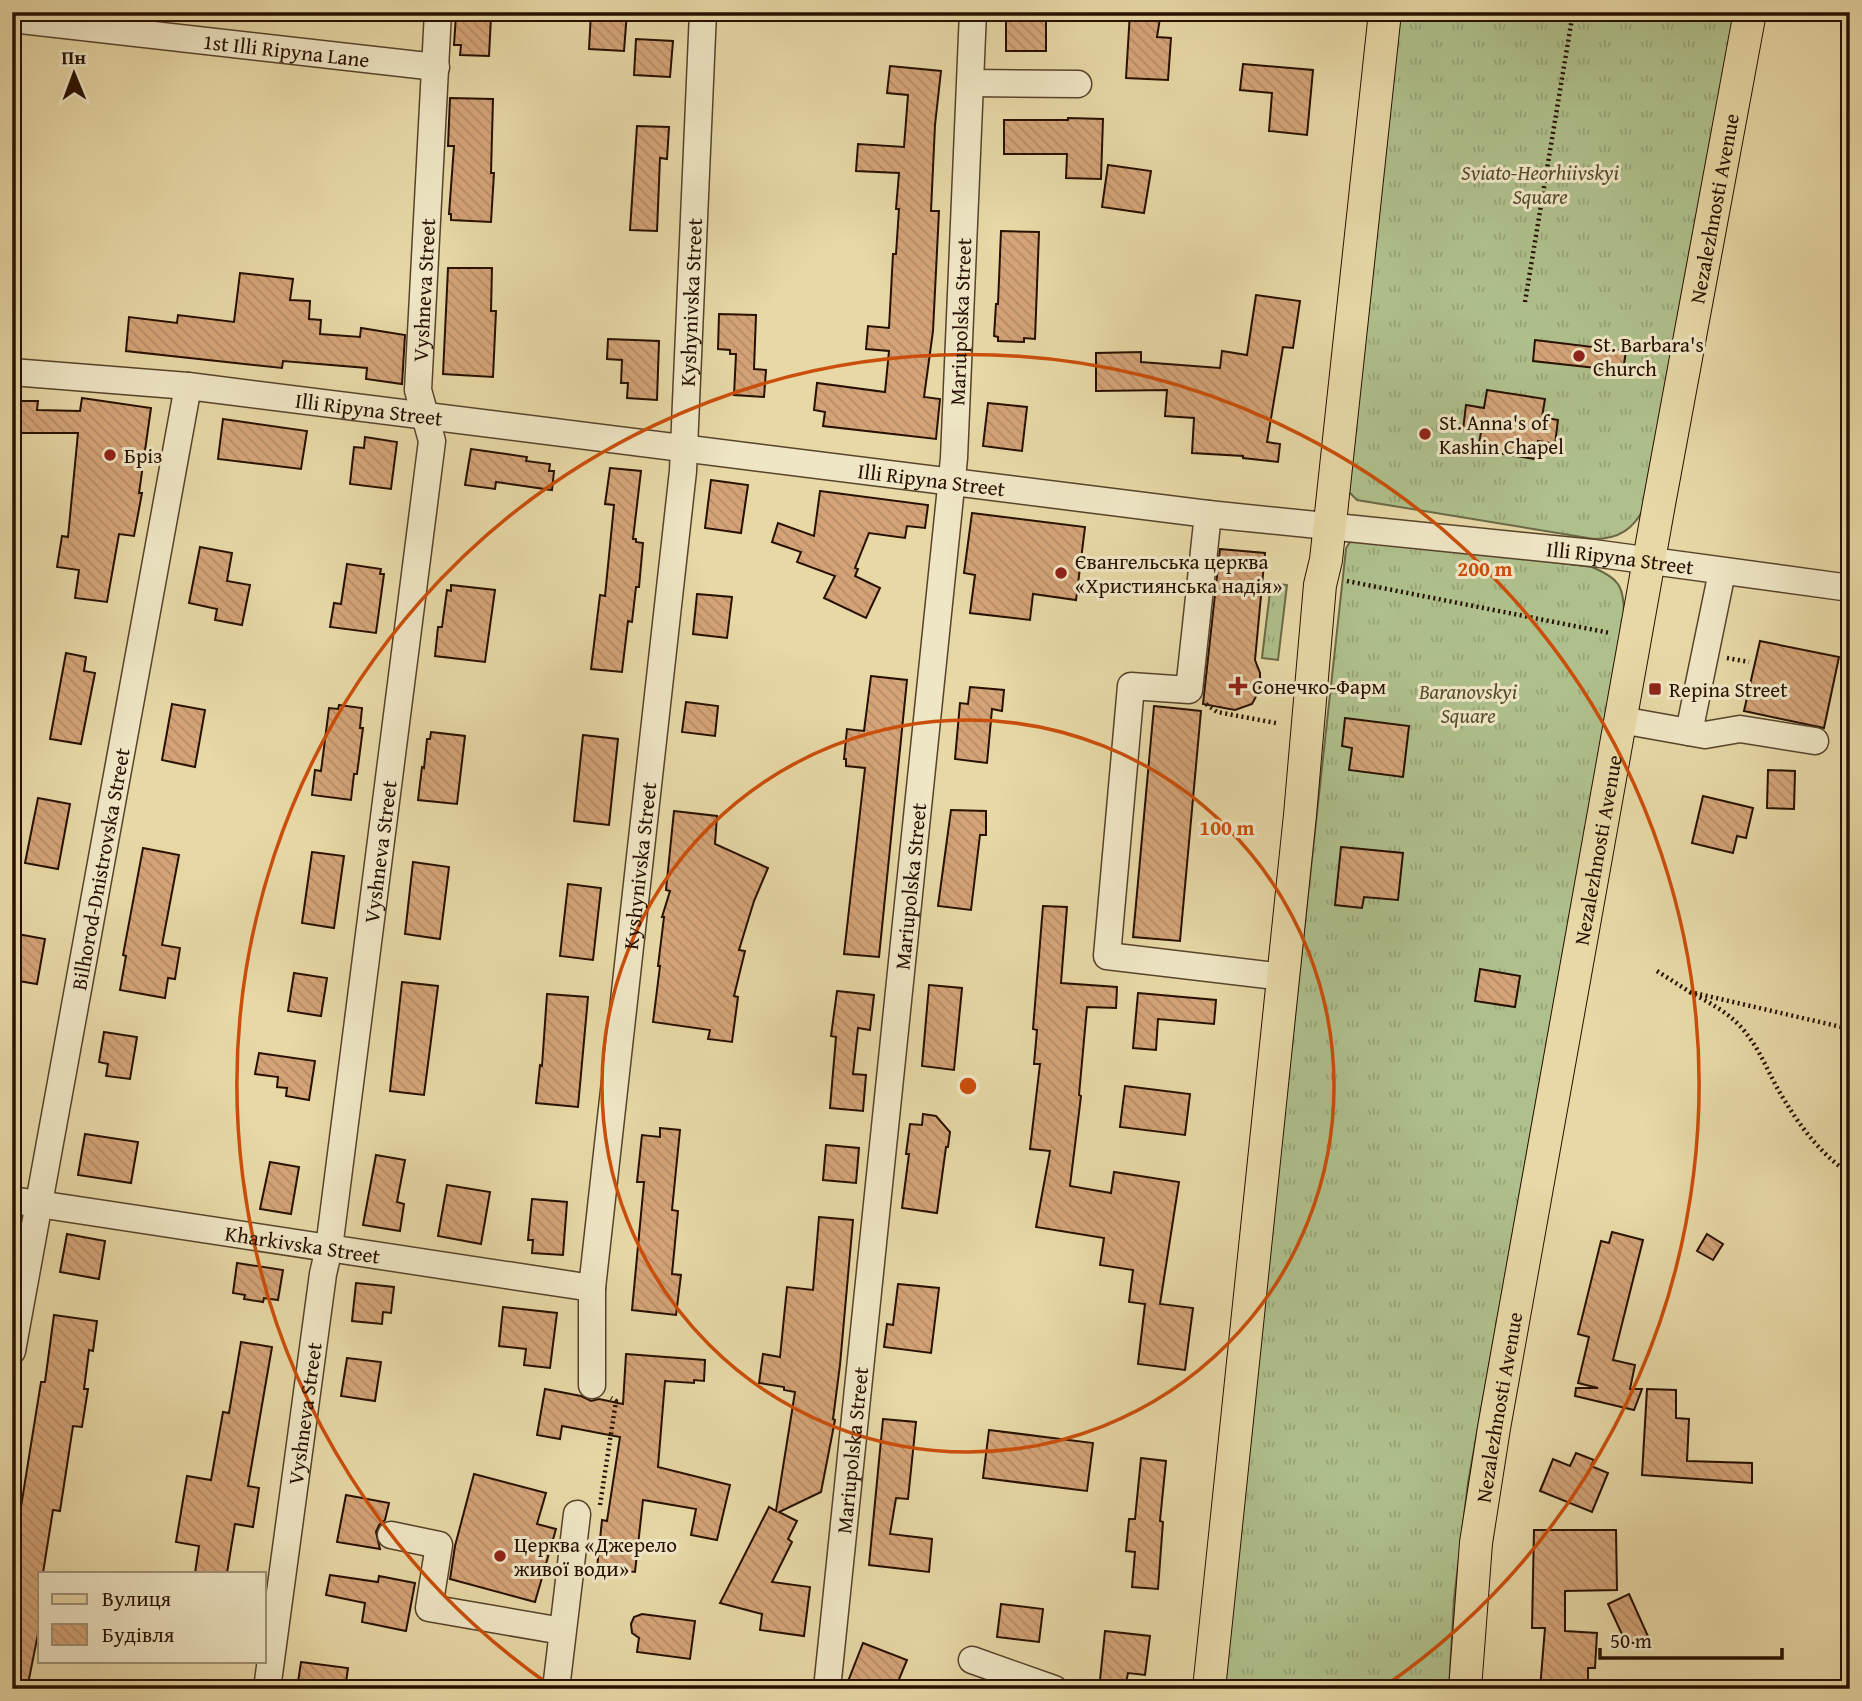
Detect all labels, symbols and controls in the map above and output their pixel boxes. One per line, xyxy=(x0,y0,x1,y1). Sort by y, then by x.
street label: 1st Illi Ripyna Lane xyxy=(201,25,371,75)
north arrow xyxy=(38,38,108,108)
text: Пн xyxy=(61,43,87,71)
street label: Nezalezhnosti Avenue xyxy=(1681,111,1746,306)
park label: Sviato-Heorhiivskyi Square xyxy=(1461,157,1620,212)
street label: Vyshneva Street xyxy=(404,217,443,363)
street label: Kyshynivska Street xyxy=(671,217,710,387)
street label: Mariupolska Street xyxy=(941,237,979,406)
place label: St. Barbara's Church xyxy=(1593,329,1704,384)
marker: St. Barbara's Church xyxy=(1571,348,1587,364)
street label: Illi Ripyna Street xyxy=(294,384,445,433)
place label: St. Anna's of Kashin Chapel xyxy=(1439,407,1564,462)
marker: St. Anna's of Kashin Chapel xyxy=(1417,426,1433,442)
place label: Бріз xyxy=(124,440,162,471)
marker: Бріз xyxy=(102,447,118,463)
street label: Illi Ripyna Street xyxy=(856,455,1008,504)
street label: Illi Ripyna Street xyxy=(1545,533,1696,582)
place label: Євангельська церква «Християнська надія» xyxy=(1075,546,1282,601)
text: 200 m xyxy=(1457,553,1513,584)
marker: Євангельська церква «Християнська надія» xyxy=(1053,565,1069,581)
place label: Сонечко-Фарм xyxy=(1252,671,1386,702)
place label: Repina Street xyxy=(1669,674,1788,705)
park label: Baranovskyi Square xyxy=(1418,676,1518,731)
marker: Сонечко-Фарм xyxy=(1230,678,1246,694)
marker: Repina Street xyxy=(1647,681,1663,697)
street label: Bilhorod-Dnistrovska Street xyxy=(63,745,137,993)
street label: Nezalezhnosti Avenue xyxy=(1565,752,1629,948)
street label: Vyshneva Street xyxy=(355,778,404,925)
street label: Kyshynivska Street xyxy=(614,780,664,951)
street label: Mariupolska Street xyxy=(886,801,934,971)
text: 100 m xyxy=(1199,812,1255,843)
centre of rings xyxy=(956,1074,980,1098)
street label: Kharkivska Street xyxy=(223,1217,383,1271)
street label: Nezalezhnosti Avenue xyxy=(1467,1309,1530,1505)
street label: Vyshneva Street xyxy=(279,1340,329,1487)
street label: Mariupolska Street xyxy=(828,1365,876,1535)
place label: Церква «Джерело живої води» xyxy=(514,1529,677,1584)
marker: Церква «Джерело живої води» xyxy=(492,1548,508,1564)
legend xyxy=(38,1572,266,1662)
text: Вулиця xyxy=(102,1583,172,1614)
scale bar xyxy=(1600,1617,1782,1661)
text: Будівля xyxy=(102,1619,175,1650)
text: 50 m xyxy=(1610,1625,1652,1656)

